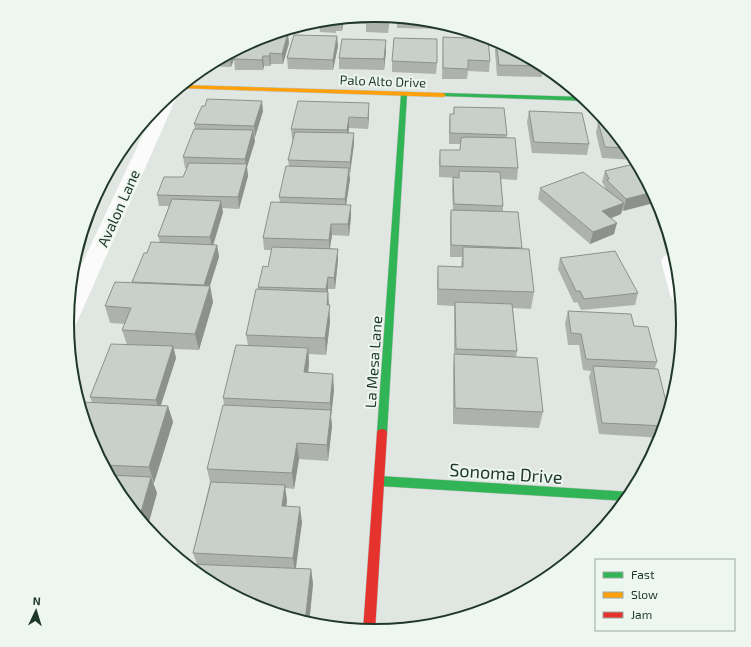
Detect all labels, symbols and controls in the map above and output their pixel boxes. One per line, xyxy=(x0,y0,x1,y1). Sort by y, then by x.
street label: Palo Alto Drive xyxy=(339,71,427,91)
street label: Avalon Lane xyxy=(93,166,143,250)
street label: La Mesa Lane xyxy=(361,315,385,409)
street label: Sonoma Drive xyxy=(449,458,563,488)
legend xyxy=(595,559,735,631)
text: Fast xyxy=(631,567,655,581)
text: Slow xyxy=(631,587,658,601)
north arrow xyxy=(16,591,56,631)
text: N xyxy=(32,594,41,607)
text: Jam xyxy=(631,607,652,621)

